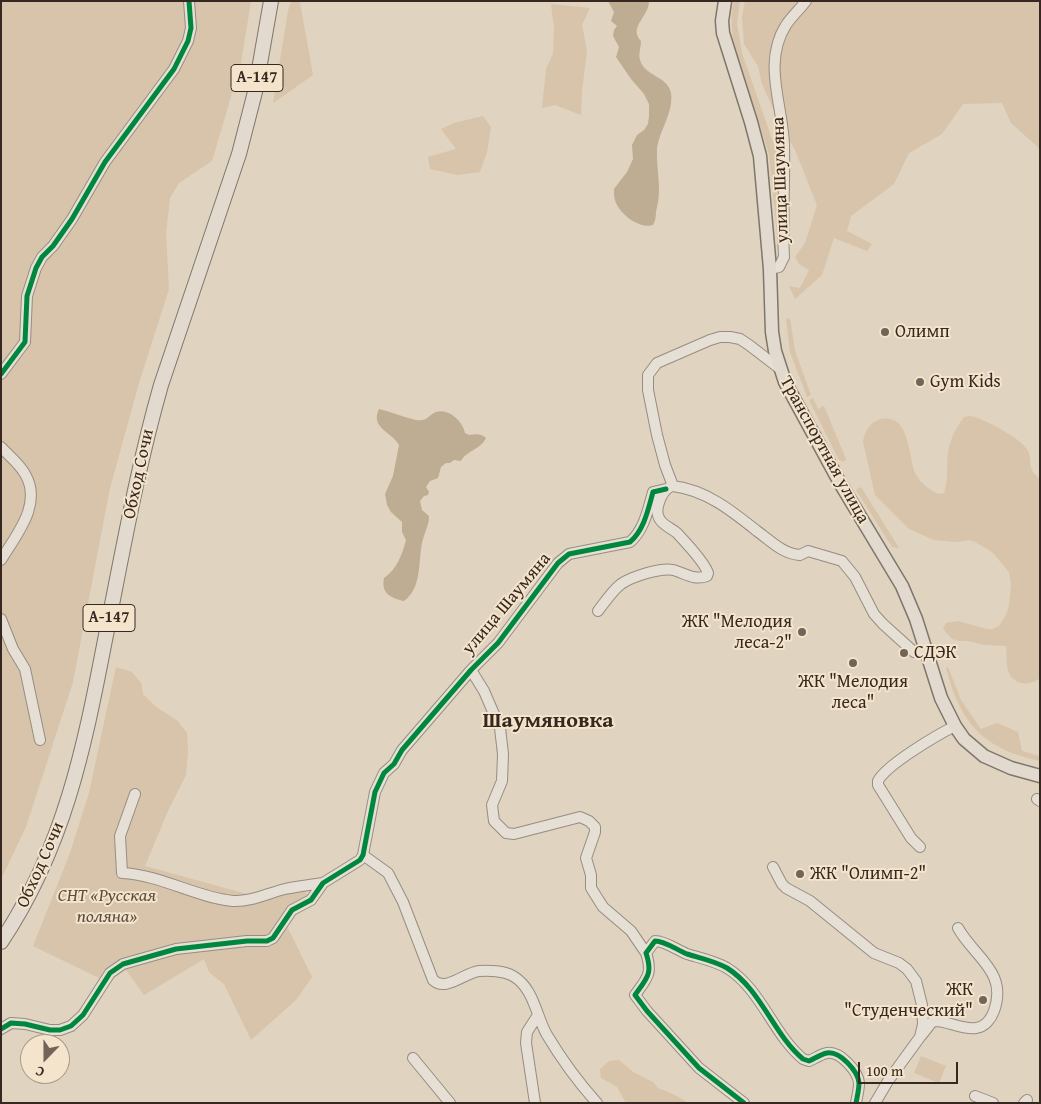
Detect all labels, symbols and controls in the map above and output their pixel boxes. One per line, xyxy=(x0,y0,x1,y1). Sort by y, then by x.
road number: А-147 xyxy=(231,64,283,92)
street label: улица Шаумяна xyxy=(768,116,794,244)
place label: Олимп xyxy=(895,321,950,343)
marker: Олимп xyxy=(879,326,891,338)
place label: Gym Kids xyxy=(930,371,1001,393)
street label: Транспортная улица xyxy=(775,373,873,527)
marker: Gym Kids xyxy=(914,376,926,388)
street label: Обход Сочи xyxy=(119,427,159,521)
street label: улица Шаумяна xyxy=(458,549,556,659)
road number: А-147 xyxy=(83,604,135,632)
place label: ЖК "Мелодия леса-2" xyxy=(682,611,792,654)
marker: ЖК "Мелодия леса-2" xyxy=(796,626,808,638)
place label: СДЭК xyxy=(914,642,957,664)
marker: СДЭК xyxy=(898,647,910,659)
marker: ЖК "Мелодия леса" xyxy=(847,657,859,669)
place label: ЖК "Мелодия леса" xyxy=(798,671,908,714)
district label: Шаумяновка xyxy=(482,708,614,734)
street label: Обход Сочи xyxy=(13,819,69,911)
place label: ЖК "Олимп-2" xyxy=(810,863,926,885)
marker: ЖК "Олимп-2" xyxy=(794,868,806,880)
park label: СНТ «Русская поляна» xyxy=(58,885,156,928)
place label: ЖК "Студенческий" xyxy=(844,979,973,1022)
marker: ЖК "Студенческий" xyxy=(977,994,989,1006)
north arrow xyxy=(20,1034,70,1084)
scale bar xyxy=(861,1052,961,1084)
text: 100 m xyxy=(866,1060,903,1081)
text: С xyxy=(32,1061,47,1083)

